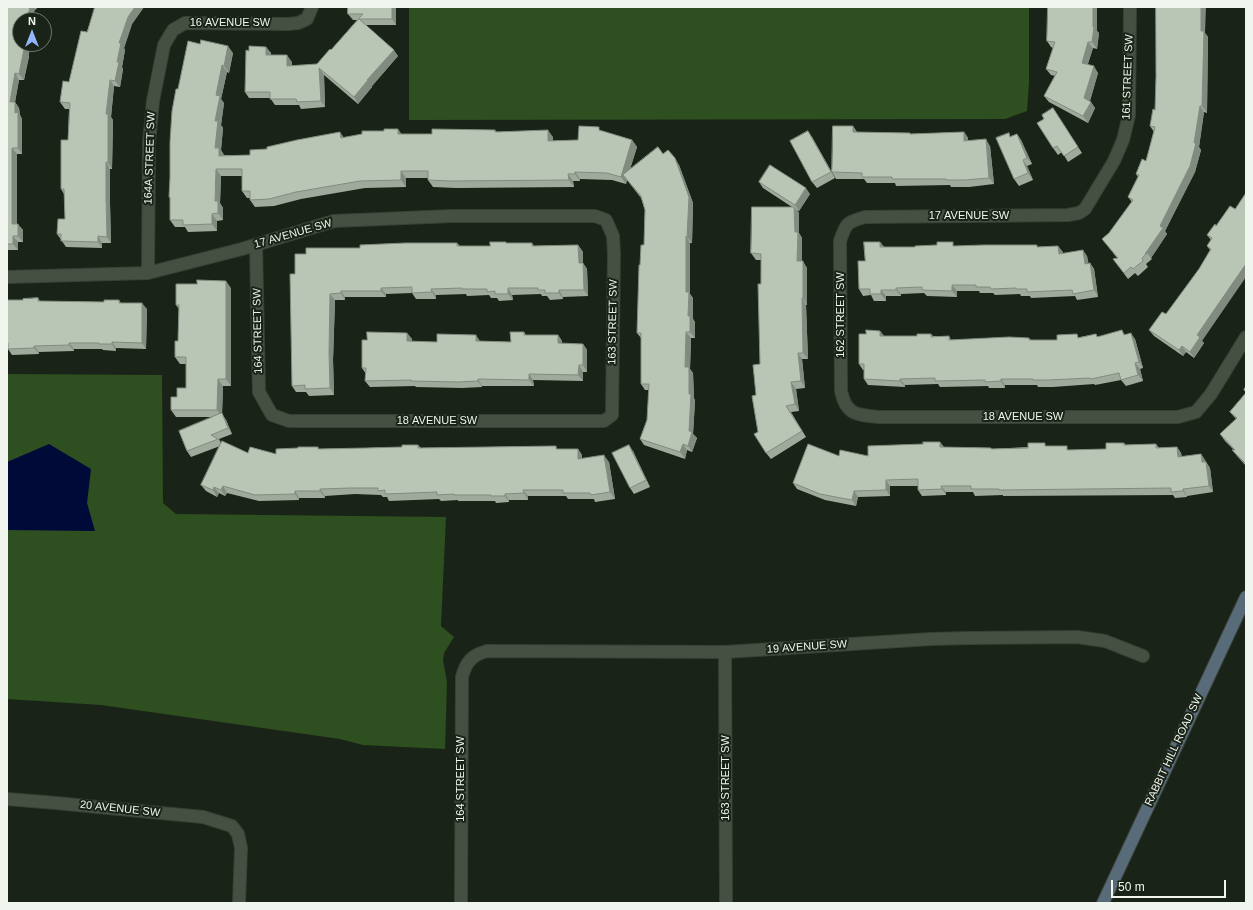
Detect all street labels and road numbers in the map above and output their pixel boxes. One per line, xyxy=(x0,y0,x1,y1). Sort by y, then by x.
street label: 16 AVENUE SW xyxy=(190,16,270,30)
street label: 161 STREET SW xyxy=(1120,34,1136,120)
street label: 164A STREET SW xyxy=(142,111,158,205)
street label: 17 AVENUE SW xyxy=(929,209,1009,223)
street label: 17 AVENUE SW xyxy=(252,217,334,251)
street label: 162 STREET SW xyxy=(834,272,848,358)
street label: 163 STREET SW xyxy=(606,279,620,365)
street label: 164 STREET SW xyxy=(251,288,265,374)
street label: 18 AVENUE SW xyxy=(983,410,1063,424)
street label: 18 AVENUE SW xyxy=(397,414,477,428)
street label: 19 AVENUE SW xyxy=(766,638,848,656)
street label: RABBIT HILL ROAD SW xyxy=(1142,692,1206,808)
street label: 163 STREET SW xyxy=(719,735,733,821)
street label: 164 STREET SW xyxy=(454,736,468,822)
street label: 20 AVENUE SW xyxy=(79,798,161,820)

